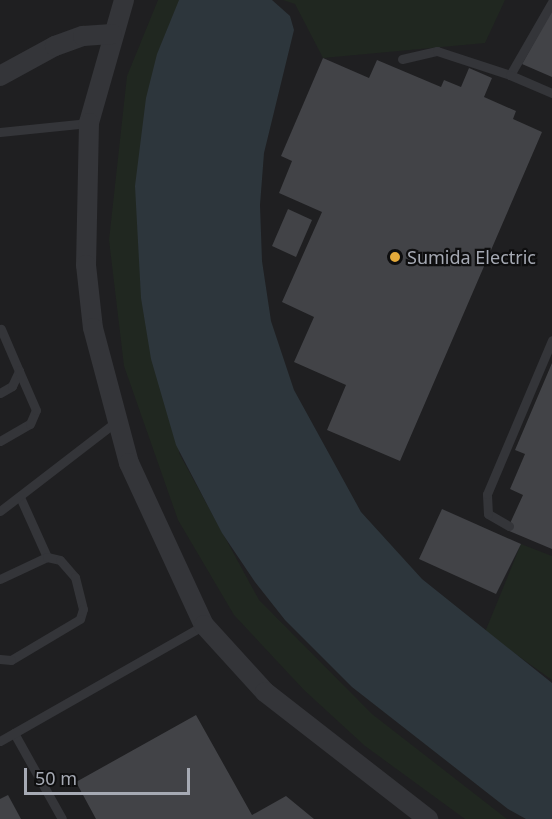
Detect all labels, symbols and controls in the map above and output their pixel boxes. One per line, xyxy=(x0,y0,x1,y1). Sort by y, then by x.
place label: Sumida Electric xyxy=(407,246,536,268)
marker: Sumida Electric xyxy=(388,250,402,264)
scale bar xyxy=(27,756,194,794)
text: 50 m xyxy=(35,766,77,790)

